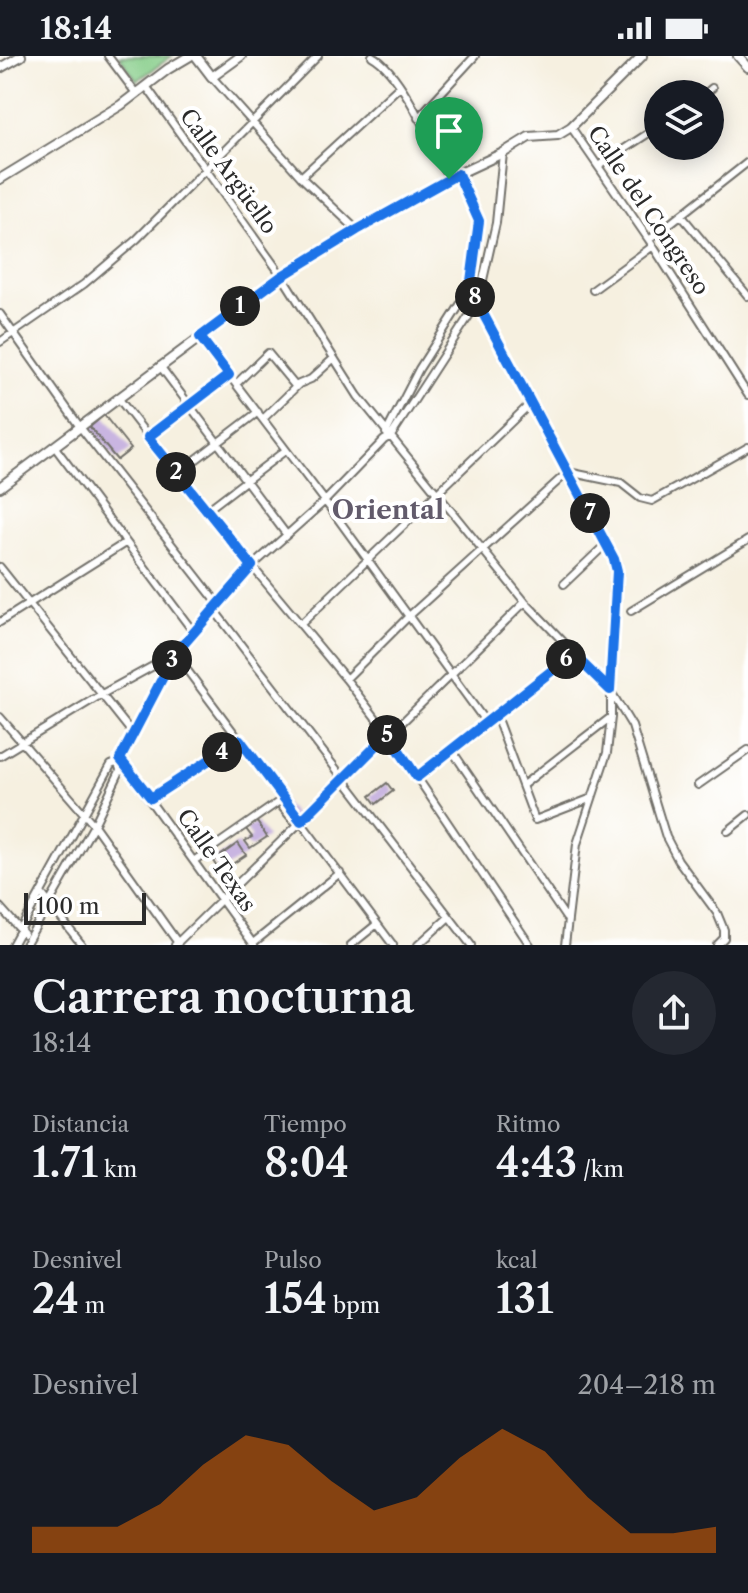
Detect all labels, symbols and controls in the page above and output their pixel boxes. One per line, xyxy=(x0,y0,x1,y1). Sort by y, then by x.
text: 18:14 xyxy=(40,10,112,47)
map controls xyxy=(644,80,724,160)
button: layers xyxy=(644,80,724,160)
pin xyxy=(415,97,483,179)
street label: Calle Argüello xyxy=(174,103,283,239)
icon: arrive xyxy=(427,109,471,153)
street label: Calle del Congreso xyxy=(582,121,715,300)
pin: 8 xyxy=(455,277,495,317)
text: 8 xyxy=(468,283,482,310)
pin: 1 xyxy=(220,286,260,326)
text: 1 xyxy=(235,292,245,319)
pin: 2 xyxy=(156,452,196,492)
text: 2 xyxy=(170,458,183,485)
pin: 7 xyxy=(570,493,610,533)
district label: Oriental xyxy=(332,494,444,526)
text: 7 xyxy=(584,499,596,526)
pin: 6 xyxy=(546,639,586,679)
pin: 3 xyxy=(152,640,192,680)
text: 6 xyxy=(559,645,573,672)
text: 3 xyxy=(166,646,178,673)
pin: 5 xyxy=(367,715,407,755)
text: 5 xyxy=(381,721,393,748)
pin: 4 xyxy=(202,732,242,772)
text: 4 xyxy=(215,738,229,765)
street label: Calle Texas xyxy=(171,804,262,917)
scale bar xyxy=(24,889,146,925)
text: 100 m xyxy=(36,893,99,920)
text: Carrera nocturna xyxy=(32,970,414,1024)
button: share xyxy=(632,971,716,1055)
text: 18:14 xyxy=(32,1027,92,1059)
text: Distancia xyxy=(32,1111,129,1138)
text: Tiempo xyxy=(264,1111,347,1138)
text: Ritmo xyxy=(496,1111,561,1138)
text: 1.71 xyxy=(32,1138,98,1187)
text: 8:04 xyxy=(264,1138,349,1187)
text: 4:43 xyxy=(496,1138,577,1187)
text: km xyxy=(98,1156,137,1183)
text: /km xyxy=(577,1156,624,1183)
text: Desnivel xyxy=(32,1247,122,1274)
text: Pulso xyxy=(264,1247,322,1274)
text: kcal xyxy=(496,1247,538,1274)
text: 24 xyxy=(32,1274,79,1323)
text: 154 xyxy=(264,1274,327,1323)
text: 131 xyxy=(496,1274,554,1323)
text: m xyxy=(79,1292,105,1319)
text: bpm xyxy=(327,1292,380,1319)
text: Desnivel xyxy=(32,1369,139,1401)
text: 204–218 m xyxy=(578,1369,716,1401)

